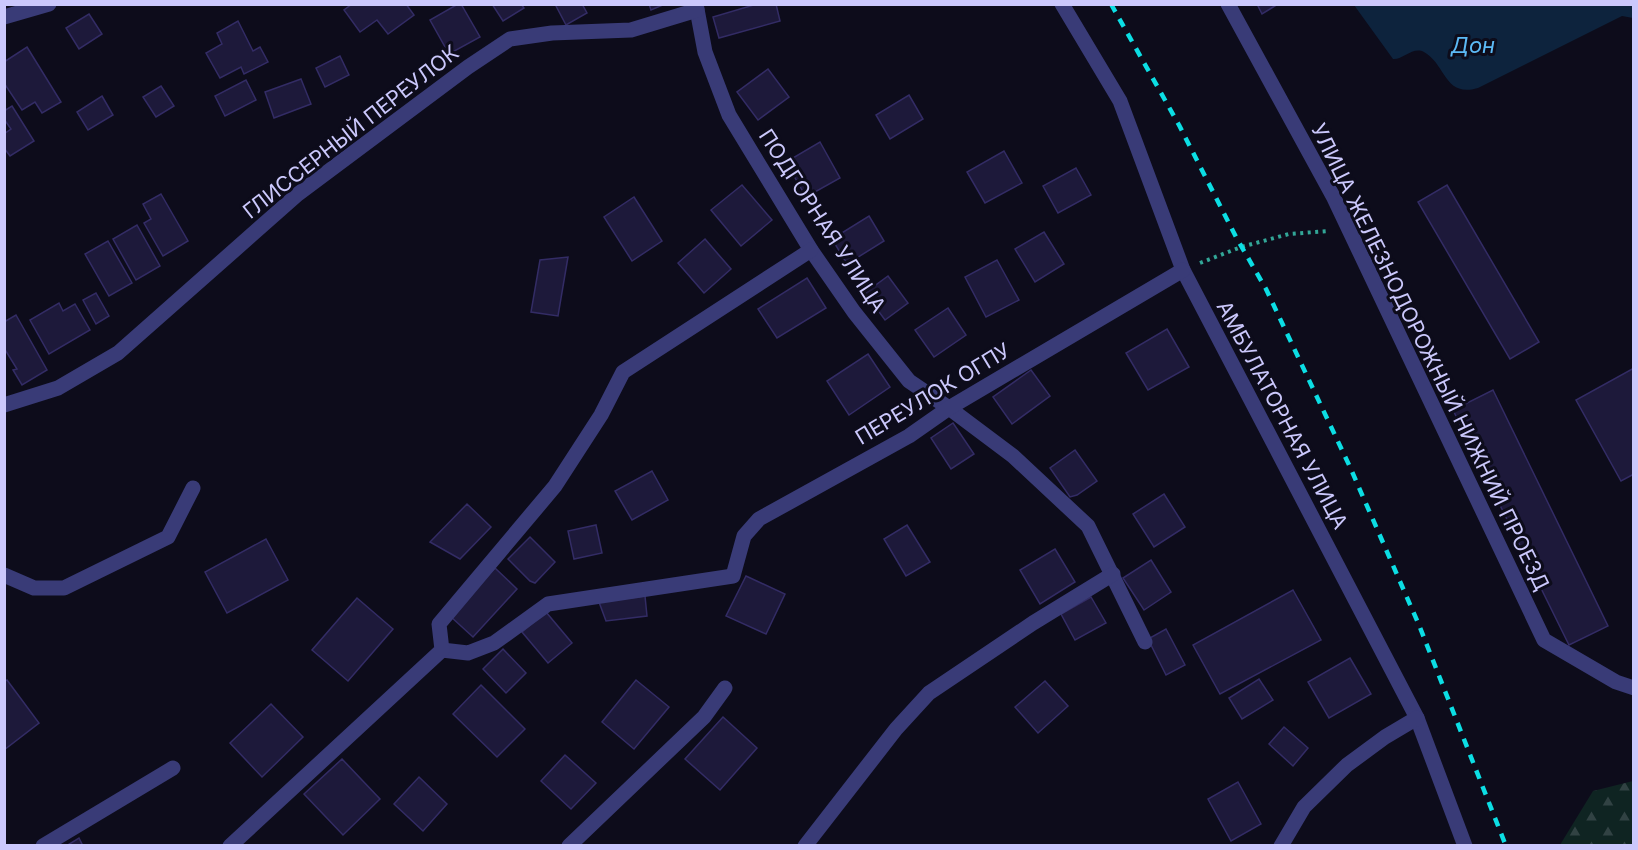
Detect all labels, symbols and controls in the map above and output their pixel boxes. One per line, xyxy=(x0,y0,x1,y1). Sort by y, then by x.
water label: Дон xyxy=(1450,32,1495,58)
street label: ГЛИССЕРНЫЙ ПЕРЕУЛОК xyxy=(237,39,463,224)
street label: УЛИЦА ЖЕЛЕЗНОДОРОЖНЫЙ НИЖНИЙ ПРОЕЗД xyxy=(1306,119,1556,594)
street label: ПОДГОРНАЯ УЛИЦА xyxy=(754,124,891,317)
street label: АМБУЛАТОРНАЯ УЛИЦА xyxy=(1212,296,1353,533)
street label: ПЕРЕУЛОК ОГПУ xyxy=(851,337,1015,450)

